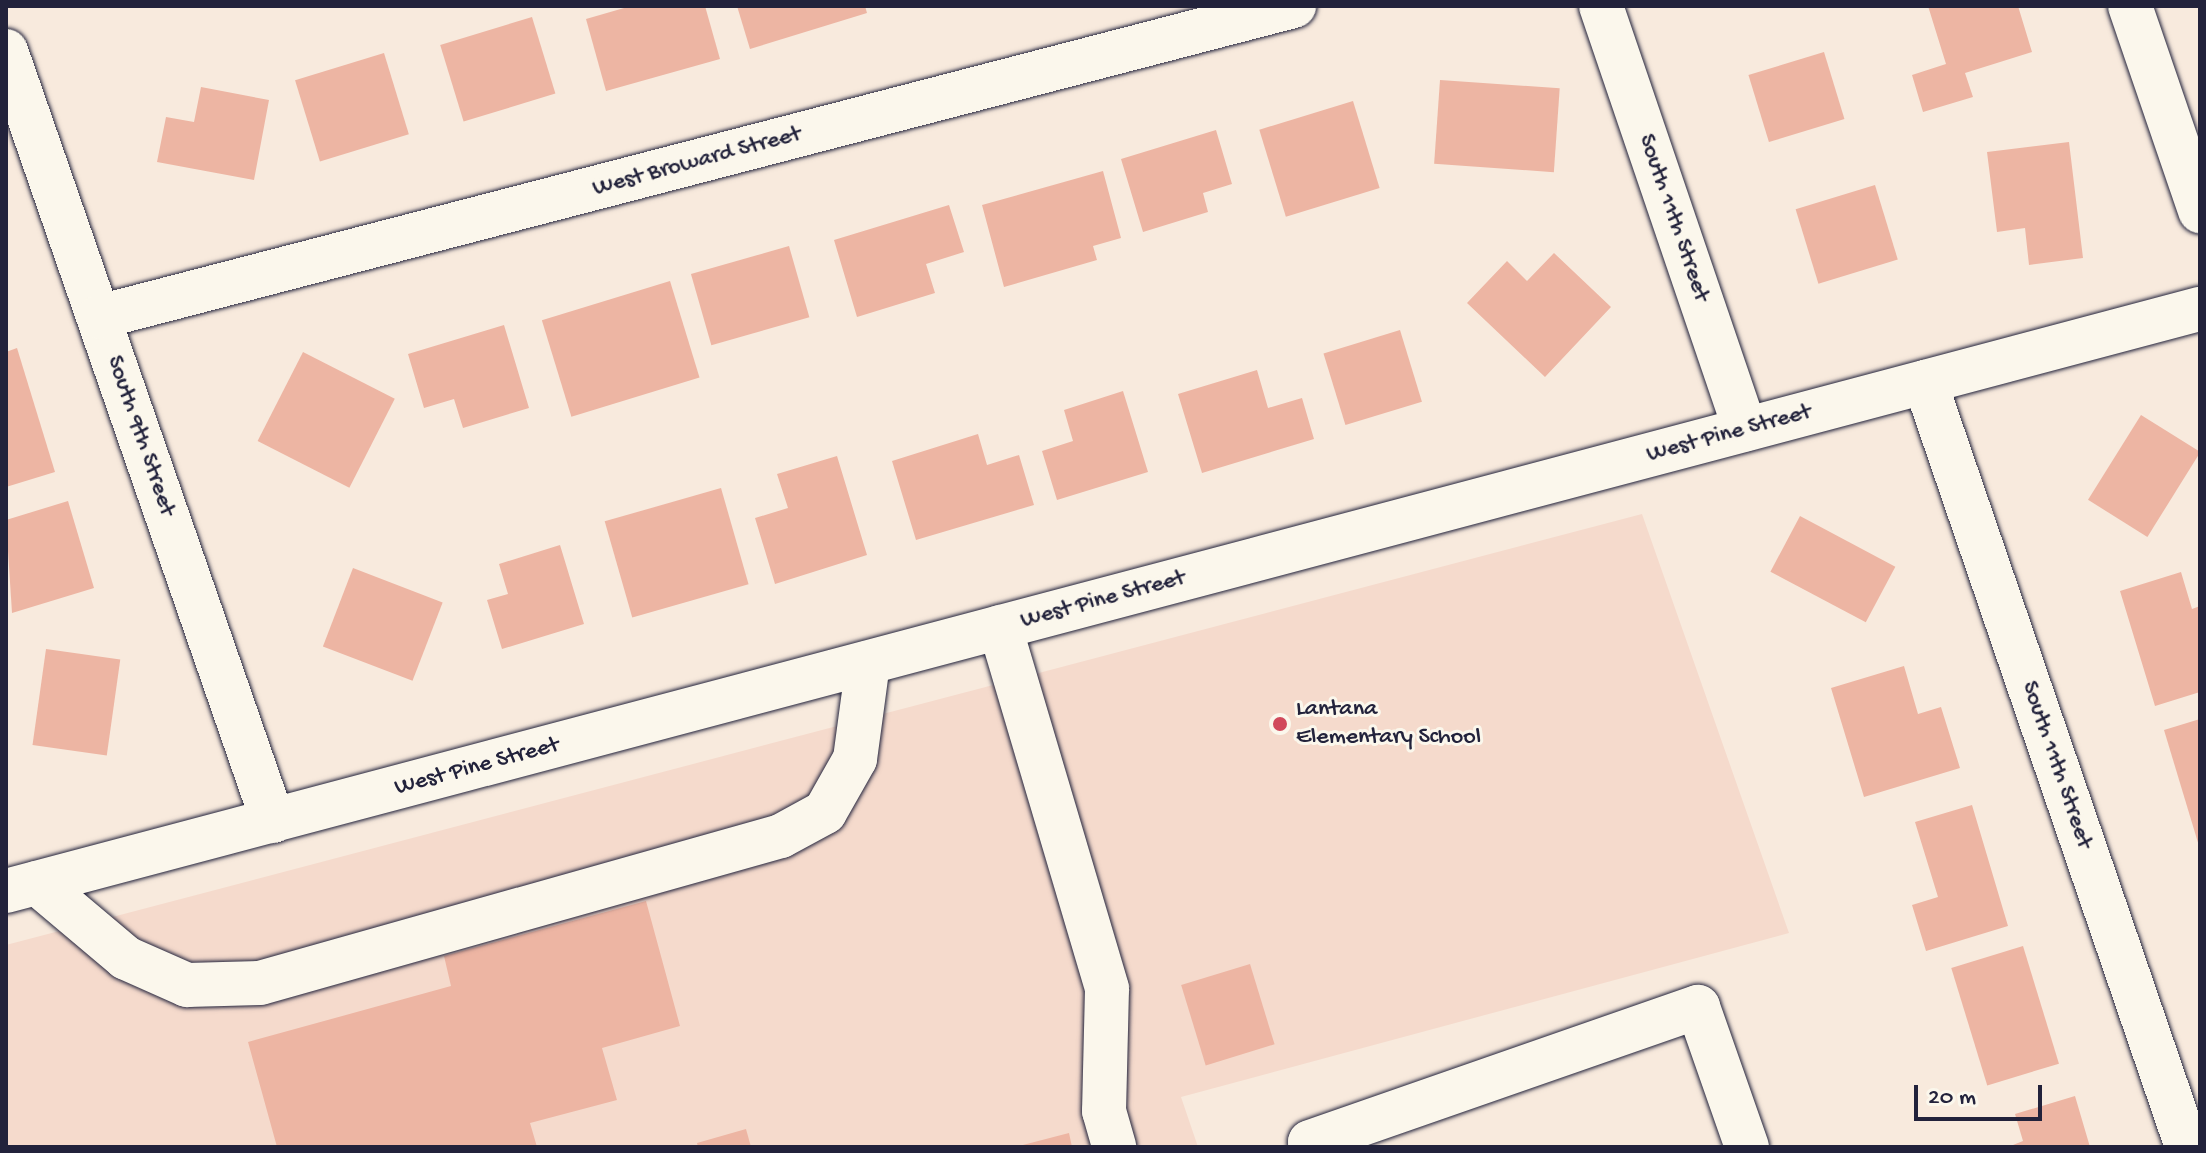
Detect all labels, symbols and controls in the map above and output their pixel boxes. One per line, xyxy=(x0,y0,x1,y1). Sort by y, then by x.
street label: West Broward Street xyxy=(590,120,804,204)
street label: South 11th Street xyxy=(1631,131,1715,305)
street label: South 9th Street xyxy=(99,352,181,520)
street label: West Pine Street xyxy=(1644,398,1814,470)
street label: West Pine Street xyxy=(1018,564,1188,636)
street label: South 11th Street xyxy=(2014,678,2098,852)
place label: Lantana Elementary School xyxy=(1296,696,1481,752)
marker: Lantana Elementary School xyxy=(1271,715,1289,733)
street label: West Pine Street xyxy=(392,731,562,803)
scale bar xyxy=(1918,1069,2046,1119)
text: 20 m xyxy=(1928,1084,1976,1113)

